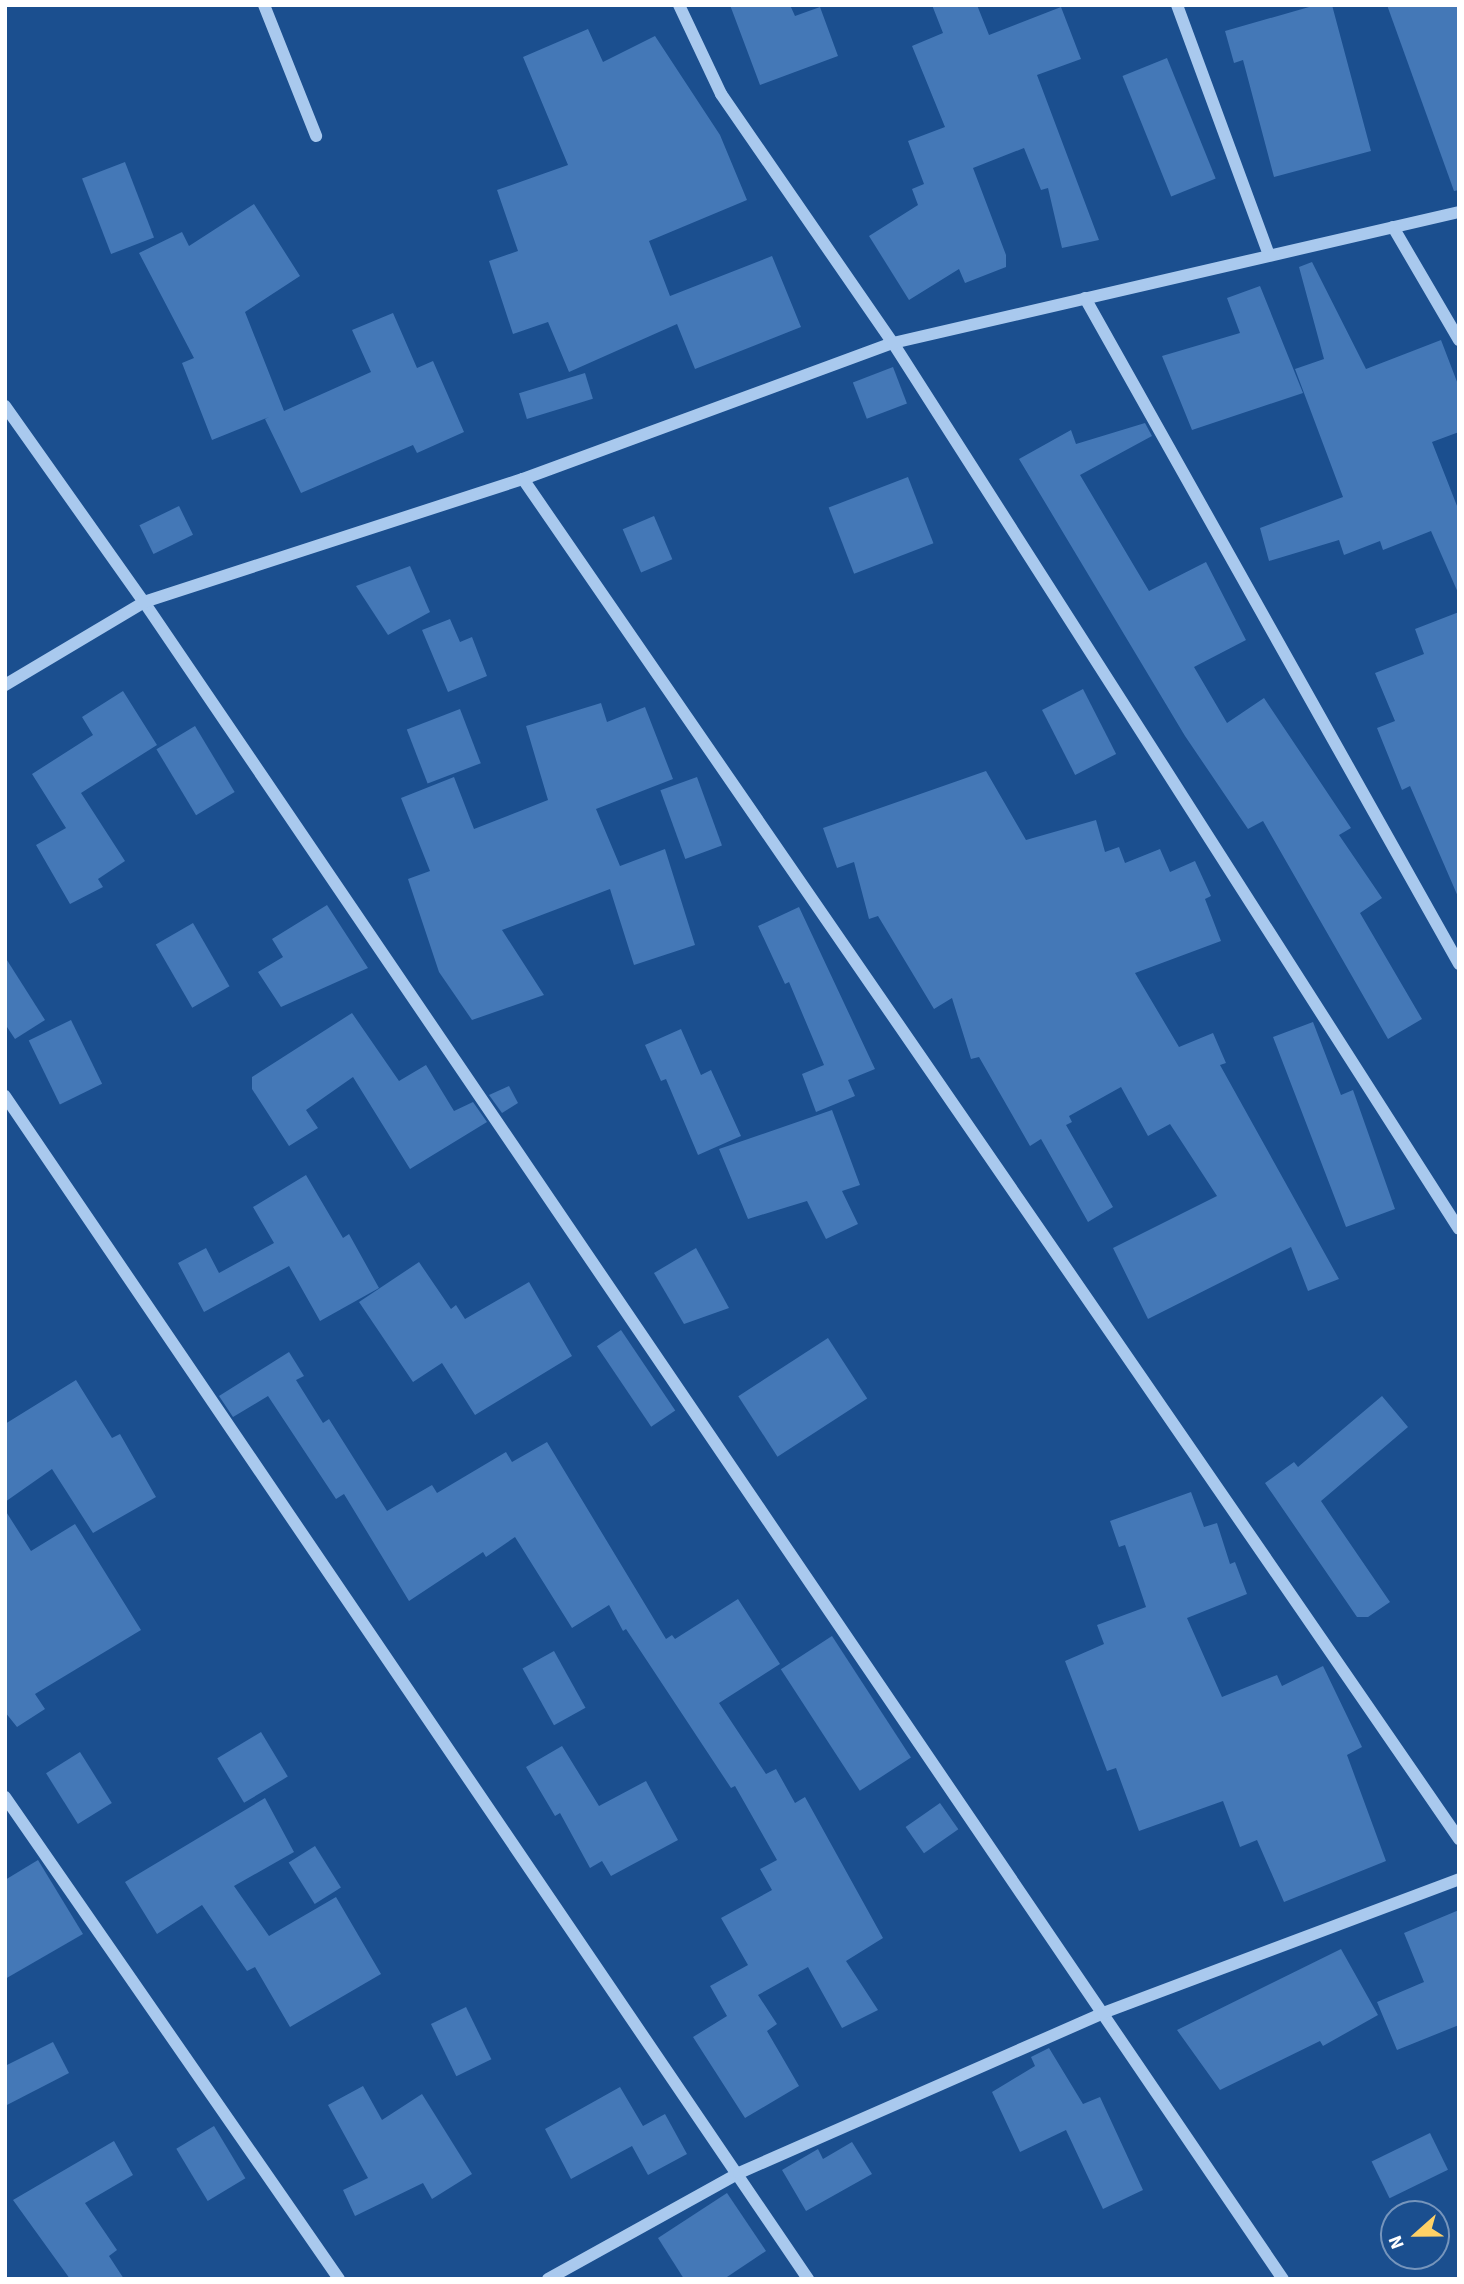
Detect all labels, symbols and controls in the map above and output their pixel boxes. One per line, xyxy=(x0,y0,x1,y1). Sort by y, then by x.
north arrow xyxy=(1380,2200,1450,2270)
text: N xyxy=(1382,2231,1412,2253)

